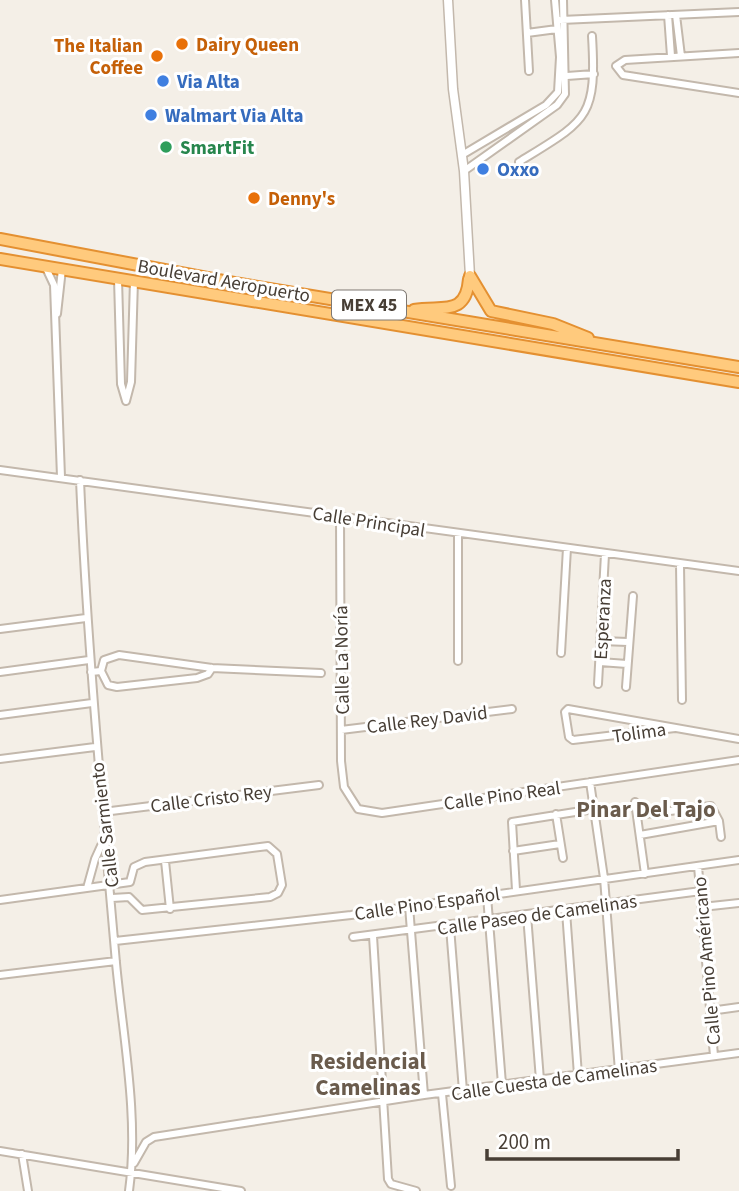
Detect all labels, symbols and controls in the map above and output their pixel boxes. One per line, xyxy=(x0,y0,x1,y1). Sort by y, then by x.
place label: Dairy Queen xyxy=(196,32,299,59)
place label: The Italian Coffee xyxy=(54,33,143,82)
marker: Dairy Queen xyxy=(174,36,190,52)
marker: The Italian Coffee xyxy=(149,48,165,64)
place label: Via Alta xyxy=(176,69,240,96)
marker: Via Alta xyxy=(155,73,171,89)
place label: Walmart Via Alta xyxy=(165,103,303,130)
marker: Walmart Via Alta xyxy=(143,107,159,123)
place label: SmartFit xyxy=(180,135,254,162)
marker: SmartFit xyxy=(158,139,174,155)
place label: Oxxo xyxy=(497,157,539,184)
marker: Oxxo xyxy=(475,161,491,177)
place label: Denny's xyxy=(268,186,335,213)
marker: Denny's xyxy=(246,190,262,206)
street label: Boulevard Aeropuerto xyxy=(135,253,312,310)
road number: MEX 45 xyxy=(332,290,406,320)
street label: Calle Principal xyxy=(310,500,427,545)
street label: Esperanza xyxy=(588,578,619,660)
street label: Calle La Noría xyxy=(328,605,357,715)
street label: Calle Rey David xyxy=(365,700,489,741)
street label: Tolima xyxy=(611,716,668,751)
street label: Calle Sarmiento xyxy=(84,760,127,889)
street label: Calle Pino Real xyxy=(442,775,562,818)
street label: Calle Cristo Rey xyxy=(149,779,274,820)
district label: Pinar Del Tajo xyxy=(576,793,716,826)
street label: Calle Pino Américano xyxy=(687,876,728,1046)
street label: Calle Pino Español xyxy=(353,881,502,928)
street label: Calle Paseo de Camelinas xyxy=(436,888,639,943)
district label: Residencial Camelinas xyxy=(310,1045,427,1104)
street label: Calle Cuesta de Camelinas xyxy=(450,1053,659,1108)
scale bar xyxy=(487,1118,678,1162)
text: 200 m xyxy=(498,1127,551,1157)

